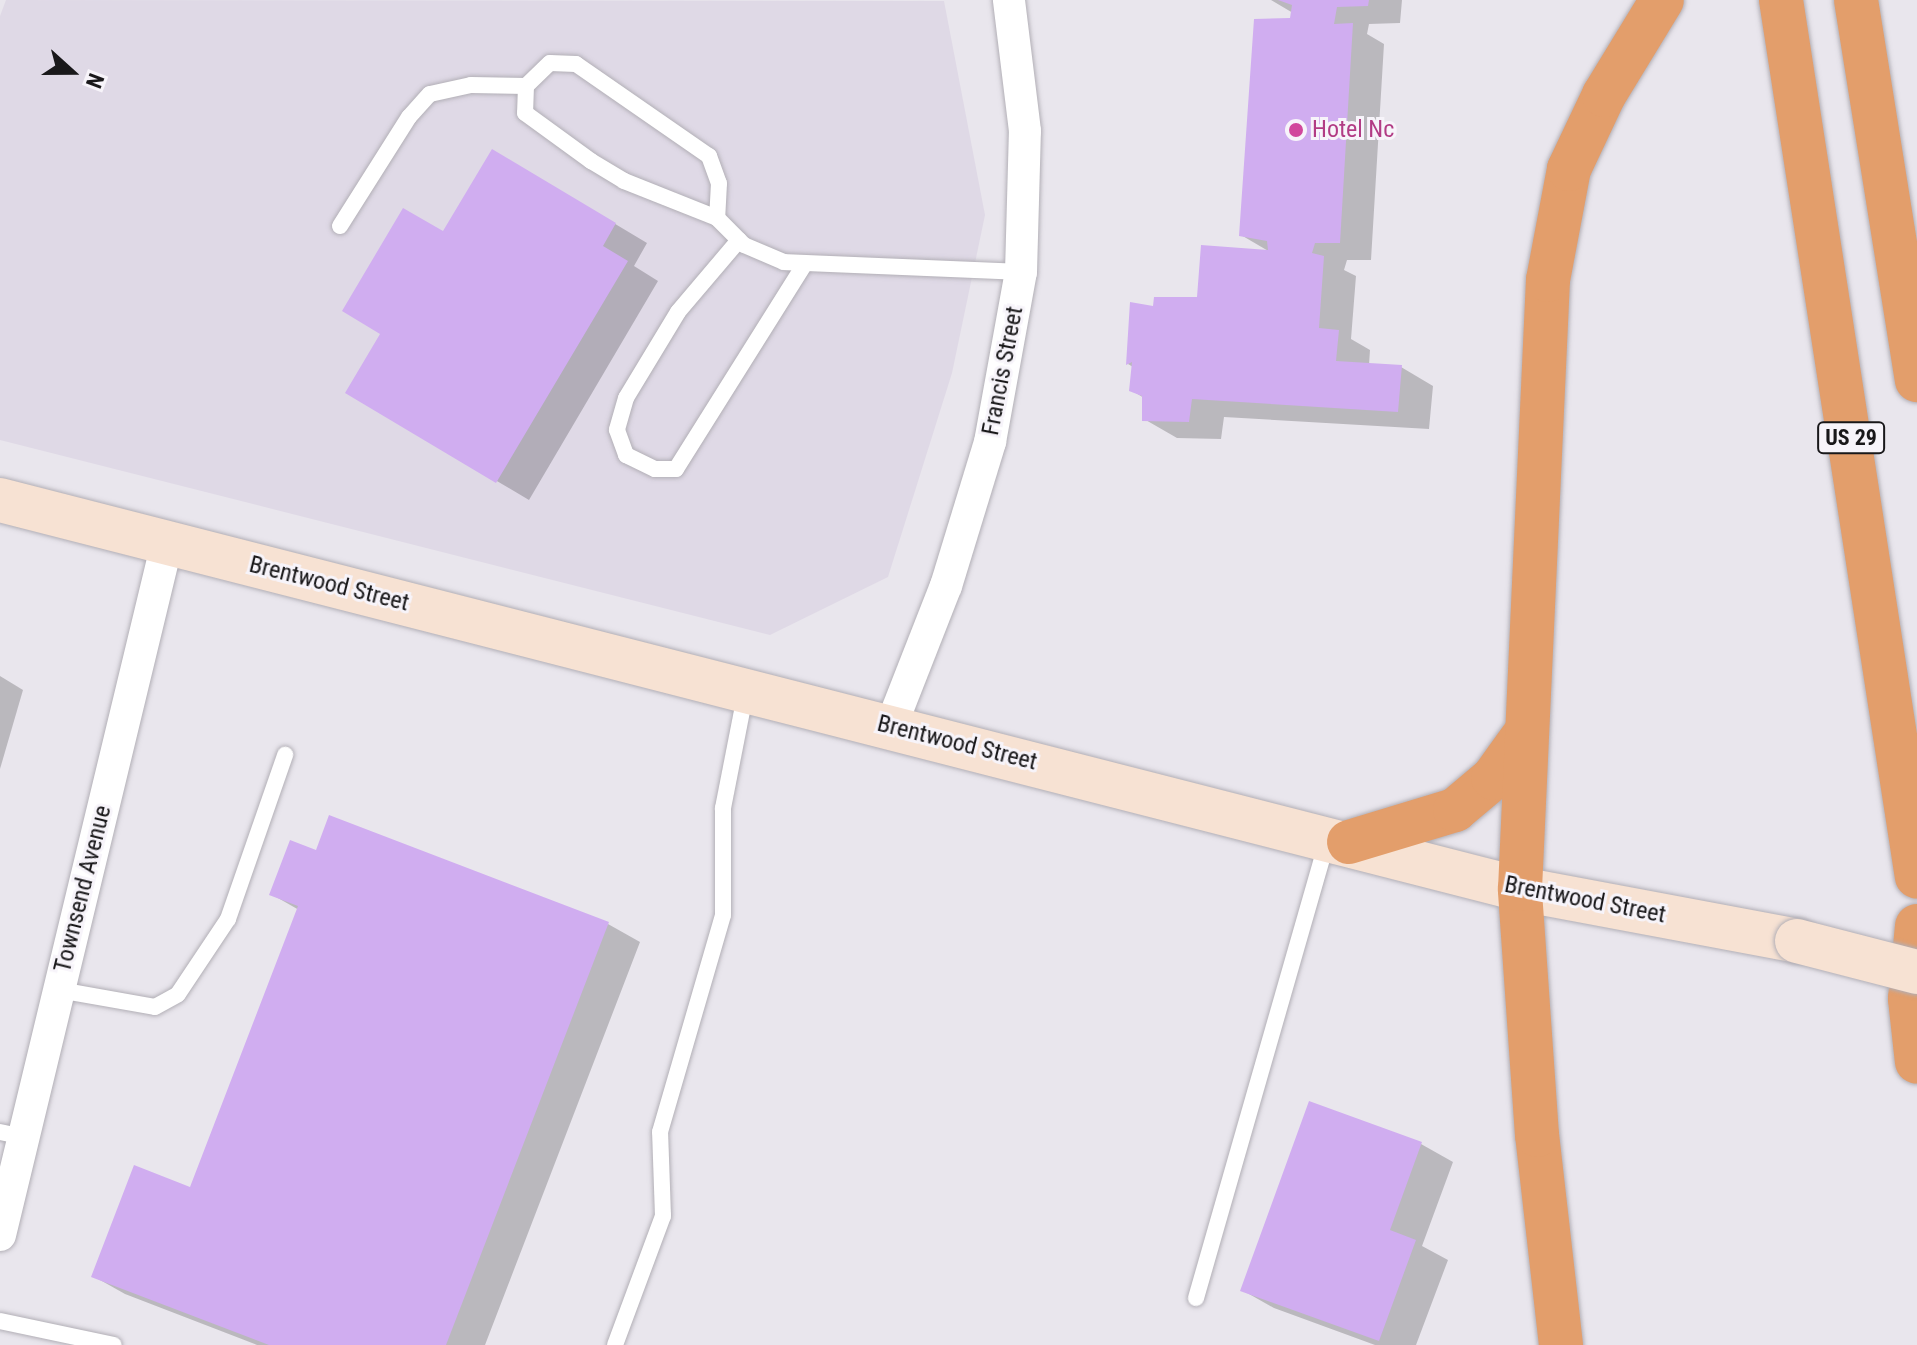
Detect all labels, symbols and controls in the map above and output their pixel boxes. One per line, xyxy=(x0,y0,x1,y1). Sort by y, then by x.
north arrow xyxy=(32,32,112,112)
text: N xyxy=(81,70,109,92)
place label: Hotel Nc xyxy=(1312,116,1394,144)
marker: Hotel Nc xyxy=(1287,121,1305,139)
street label: Francis Street xyxy=(976,304,1030,438)
road number: US 29 xyxy=(1817,420,1885,456)
street label: Brentwood Street xyxy=(246,550,412,618)
street label: Brentwood Street xyxy=(874,709,1040,777)
street label: Townsend Avenue xyxy=(48,803,118,975)
street label: Brentwood Street xyxy=(1502,870,1668,930)

